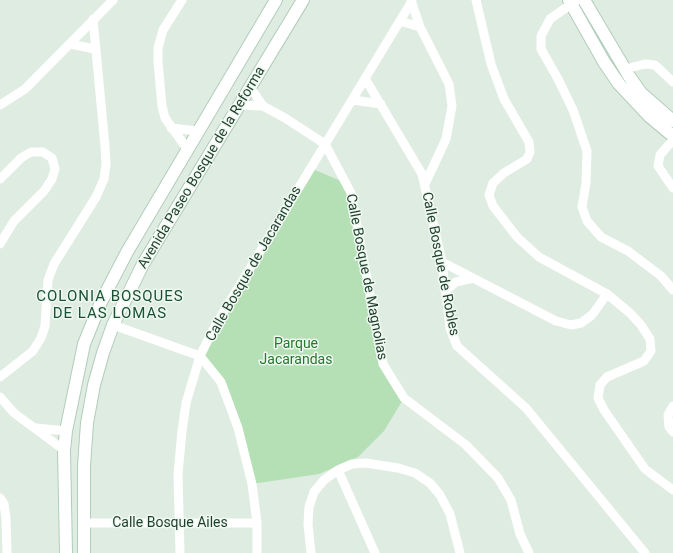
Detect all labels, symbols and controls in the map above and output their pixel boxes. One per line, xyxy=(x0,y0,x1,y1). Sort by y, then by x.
street label: Avenida Paseo Bosque de la Reforma xyxy=(135,64,269,272)
street label: Calle Bosque de Jacarandas xyxy=(203,183,305,345)
street label: Calle Bosque de Robles xyxy=(418,191,462,337)
street label: Calle Bosque de Magnolias xyxy=(342,193,390,361)
district label: COLONIA BOSQUES DE LAS LOMAS xyxy=(36,288,184,323)
park label: Parque Jacarandas xyxy=(260,336,332,368)
street label: Calle Bosque Ailes xyxy=(112,515,228,531)

